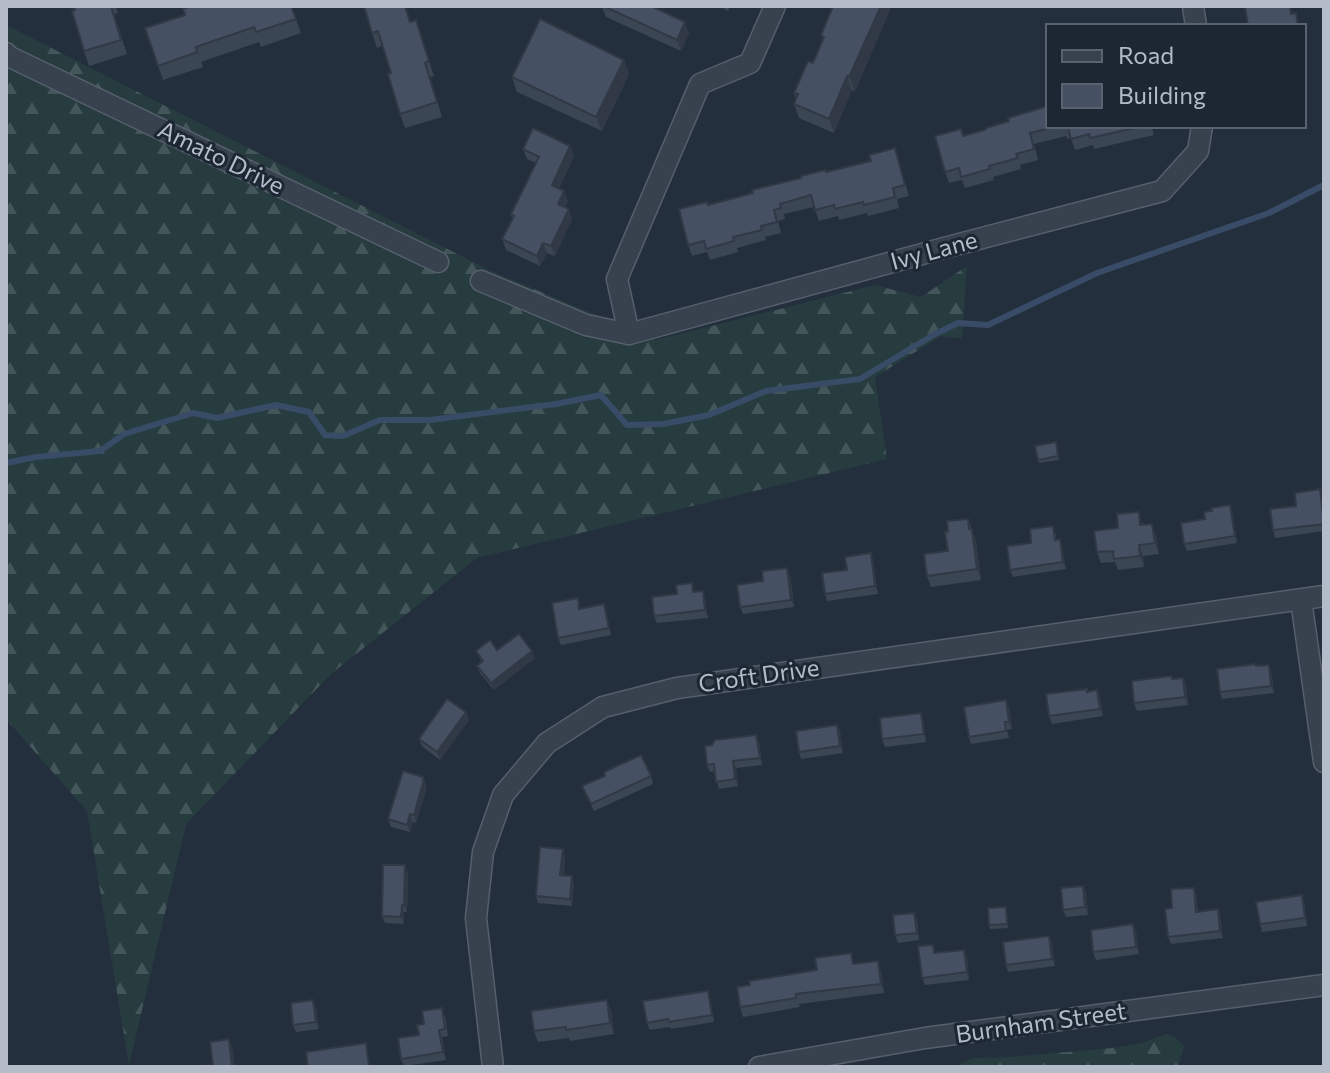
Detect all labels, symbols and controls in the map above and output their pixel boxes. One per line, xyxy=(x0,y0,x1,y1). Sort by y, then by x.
legend xyxy=(1046,24,1306,128)
text: Road xyxy=(1118,40,1174,69)
text: Building xyxy=(1118,80,1206,109)
street label: Amato Drive xyxy=(154,114,289,200)
street label: Ivy Lane xyxy=(887,224,980,275)
street label: Croft Drive xyxy=(697,652,821,697)
street label: Burnham Street xyxy=(954,995,1128,1048)

